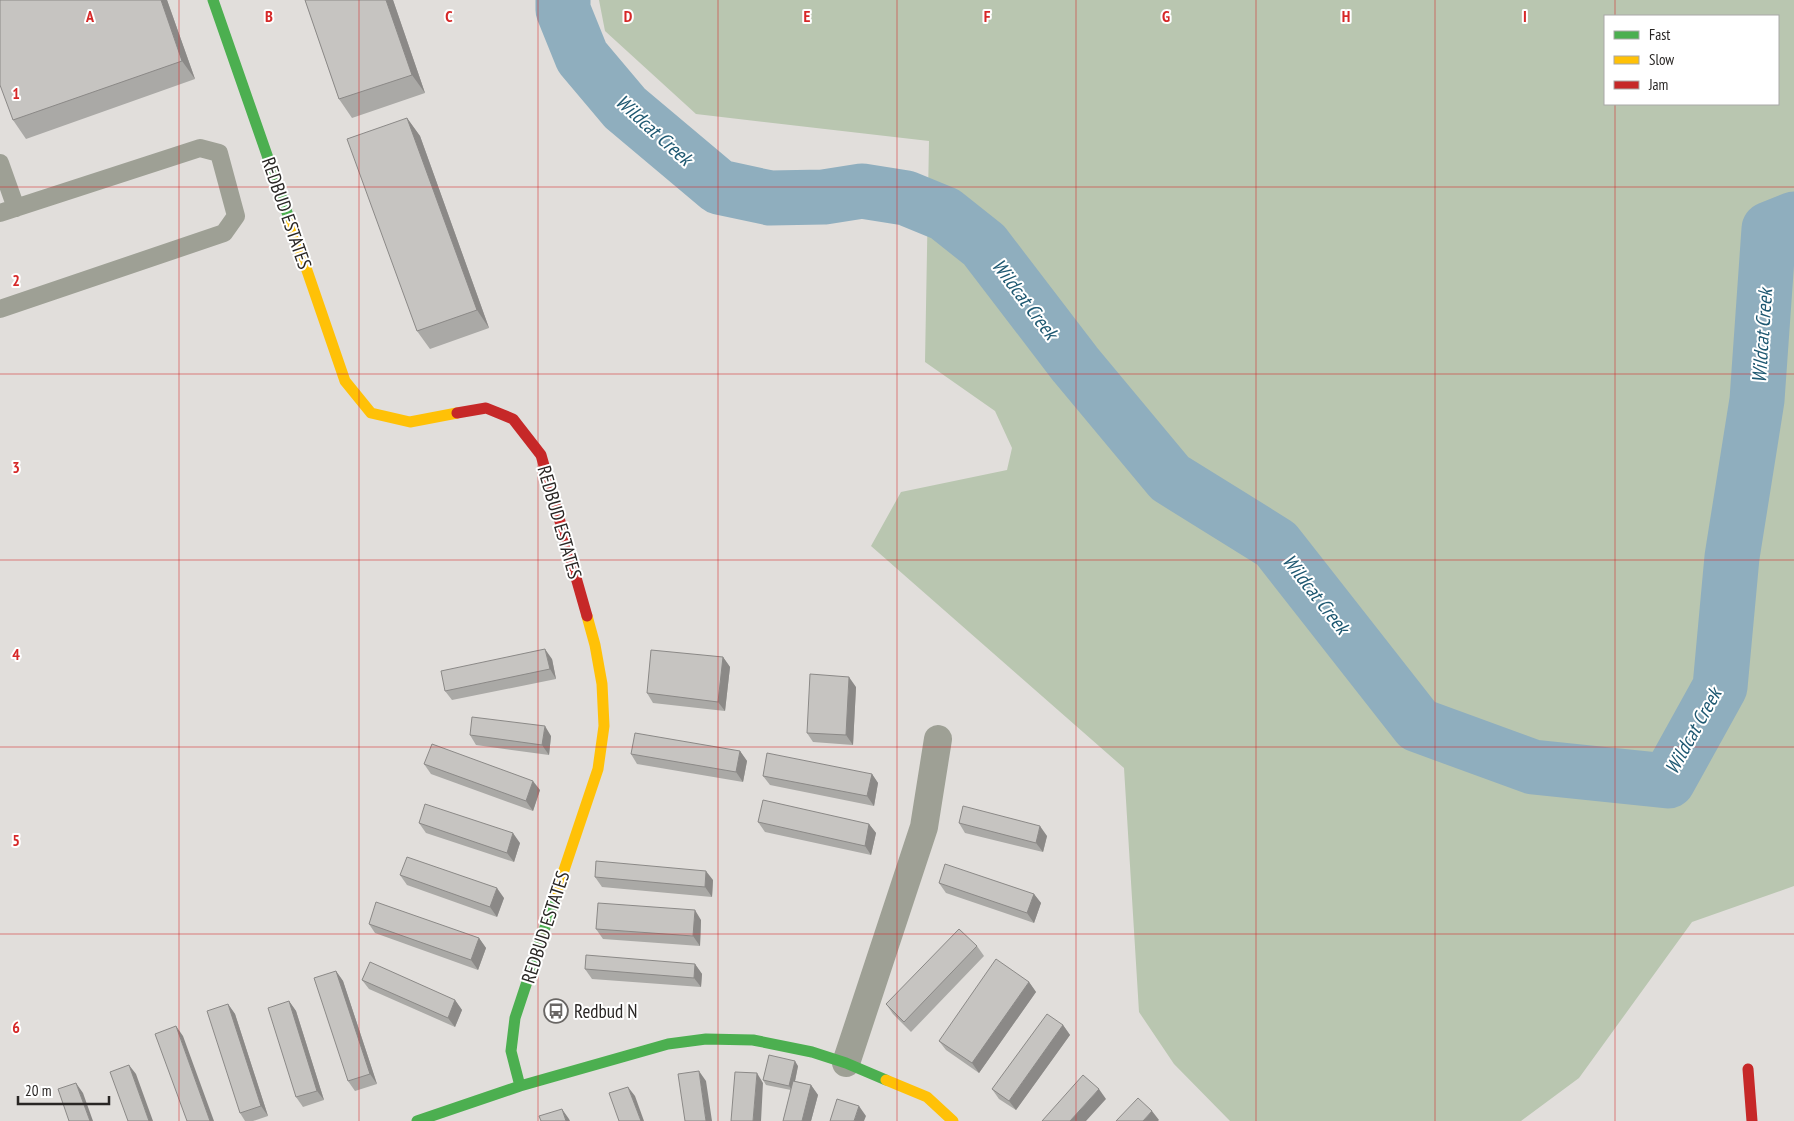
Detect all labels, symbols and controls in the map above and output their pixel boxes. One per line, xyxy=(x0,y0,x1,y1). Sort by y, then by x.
text: A xyxy=(85,6,95,26)
text: B xyxy=(265,6,273,26)
text: C xyxy=(445,6,453,26)
text: D xyxy=(624,6,633,26)
text: E xyxy=(804,6,811,26)
text: F xyxy=(984,6,991,26)
text: G xyxy=(1162,6,1170,26)
text: H xyxy=(1342,6,1350,26)
text: I xyxy=(1523,6,1527,26)
legend xyxy=(1604,15,1779,105)
text: Fast xyxy=(1649,25,1670,44)
text: Slow xyxy=(1649,50,1674,69)
text: Jam xyxy=(1648,75,1668,94)
text: 1 xyxy=(12,83,20,103)
water label: Wildcat Creek xyxy=(610,89,699,173)
street label: REDBUD ESTATES xyxy=(257,154,317,272)
water label: Wildcat Creek xyxy=(986,253,1065,346)
text: 2 xyxy=(12,270,20,290)
water label: Wildcat Creek xyxy=(1746,286,1778,384)
text: 3 xyxy=(12,457,20,477)
street label: REDBUD ESTATES xyxy=(532,463,588,581)
water label: Wildcat Creek xyxy=(1277,549,1357,641)
text: 4 xyxy=(12,644,20,664)
water label: Wildcat Creek xyxy=(1659,681,1728,779)
text: 5 xyxy=(12,830,20,850)
street label: REDBUD ESTATES xyxy=(516,868,574,986)
bus stop icon: Redbud N xyxy=(543,998,569,1024)
place label: Redbud N xyxy=(574,999,637,1023)
text: 6 xyxy=(12,1017,20,1037)
scale bar xyxy=(18,1074,109,1106)
text: 20 m xyxy=(25,1081,51,1100)

